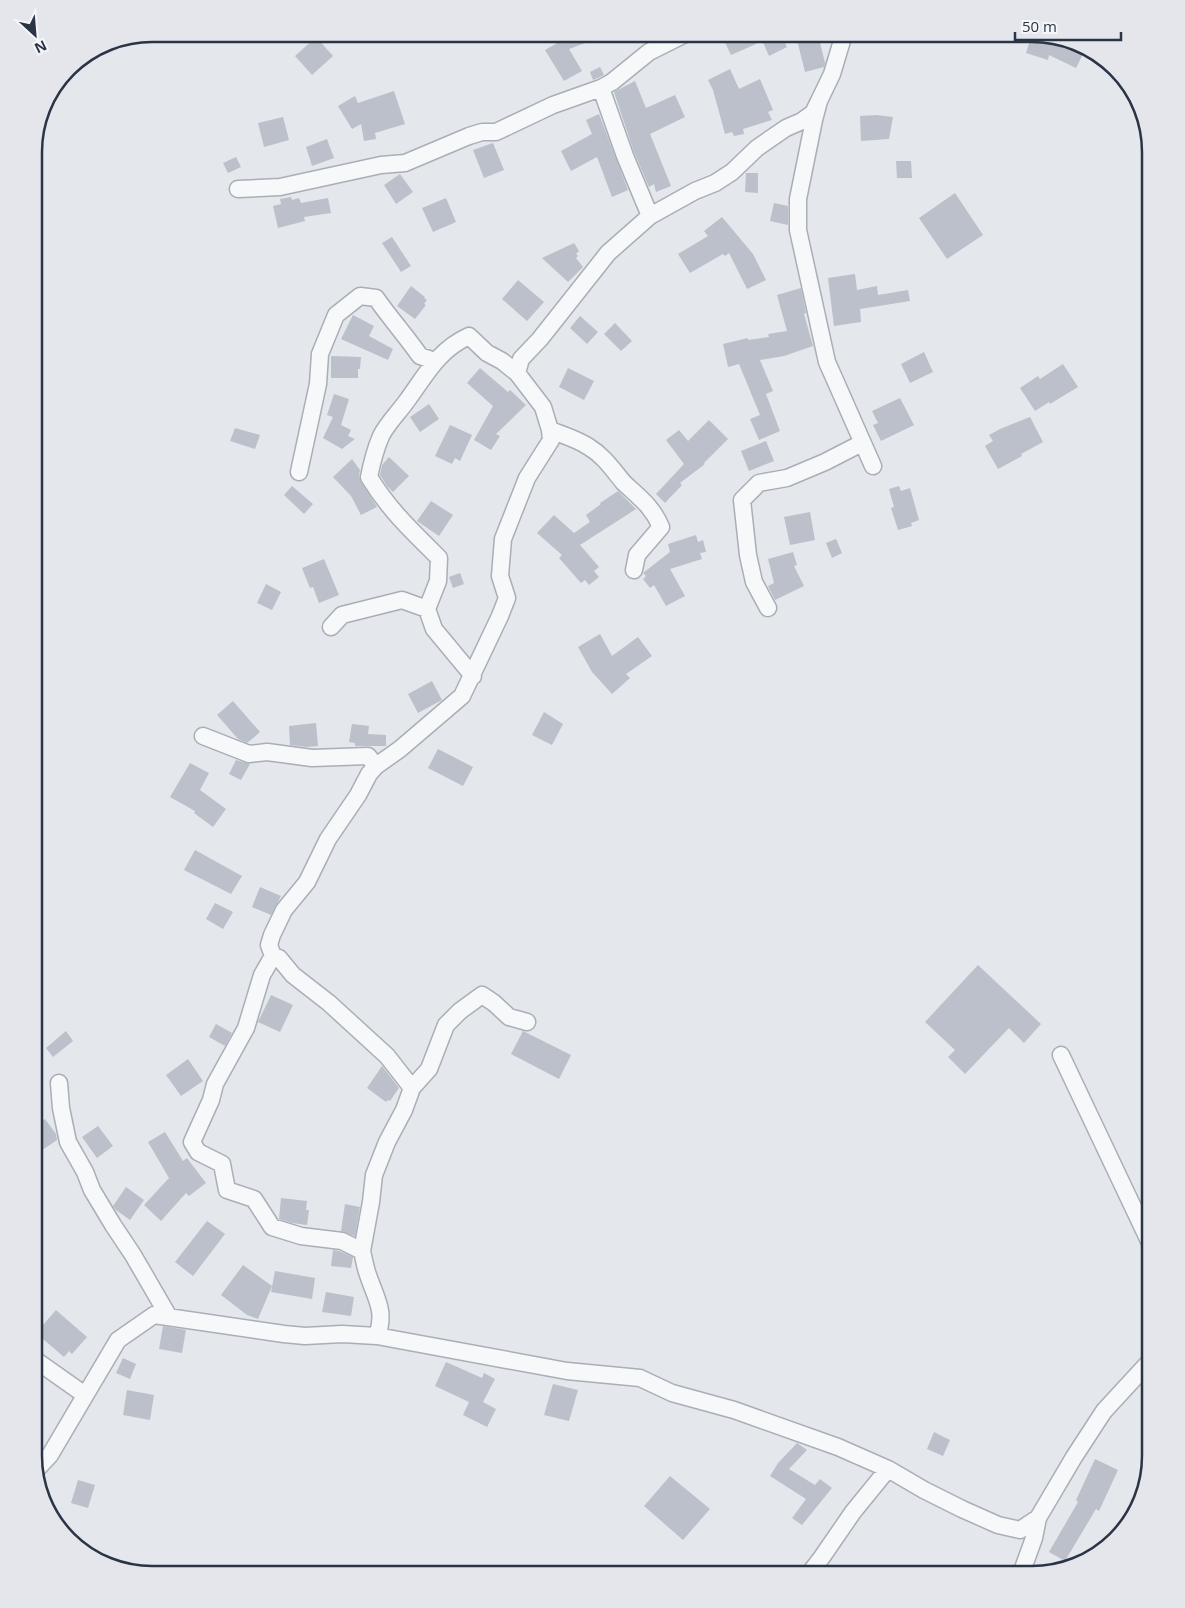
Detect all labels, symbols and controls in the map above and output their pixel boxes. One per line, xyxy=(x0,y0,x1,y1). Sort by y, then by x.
north arrow xyxy=(10,10,60,60)
scale bar xyxy=(1015,10,1121,42)
text: 50 m xyxy=(1022,16,1057,36)
text: N xyxy=(32,36,50,58)

